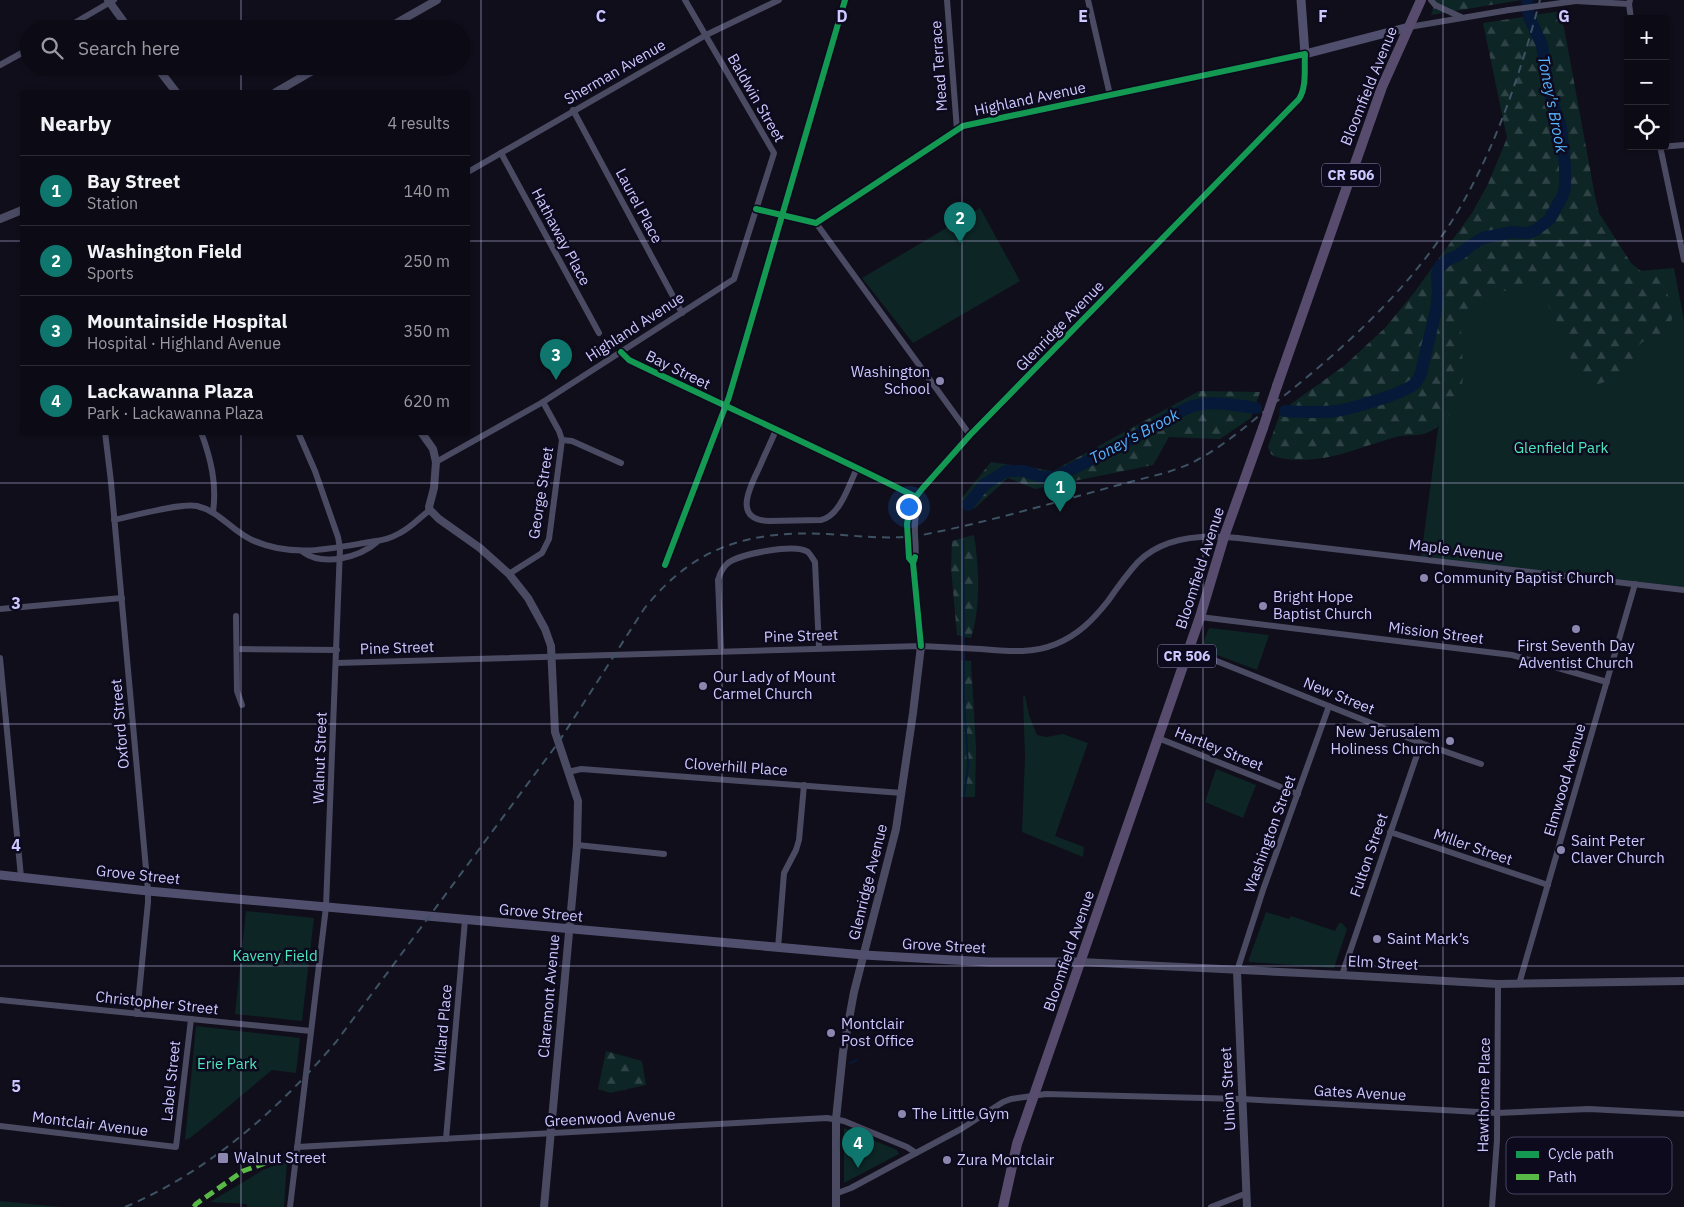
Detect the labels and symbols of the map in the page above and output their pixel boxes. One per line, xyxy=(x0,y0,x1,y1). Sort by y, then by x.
text: C xyxy=(596,6,606,26)
text: D xyxy=(836,6,848,26)
text: E xyxy=(1078,6,1088,26)
text: F xyxy=(1318,6,1328,26)
text: G xyxy=(1558,6,1570,26)
street label: Mead Terrace xyxy=(926,20,951,112)
street label: Bloomfield Avenue xyxy=(1336,23,1401,148)
street label: Sherman Avenue xyxy=(561,35,669,108)
street label: Baldwin Street xyxy=(723,50,789,145)
water label: Toney's Brook xyxy=(1534,54,1572,155)
street label: Highland Avenue xyxy=(972,77,1087,120)
road number: CR 506 xyxy=(1322,164,1380,186)
street label: Laurel Place xyxy=(612,165,667,247)
street label: Hathaway Place xyxy=(528,185,595,289)
pin: 2 xyxy=(944,202,976,243)
street label: Glenridge Avenue xyxy=(1012,276,1108,375)
street label: Highland Avenue xyxy=(582,288,688,366)
pin: 3 xyxy=(540,339,572,380)
street label: Bay Street xyxy=(643,346,714,393)
place label: Washington School xyxy=(851,362,930,398)
marker: Washington School xyxy=(934,375,946,387)
water label: Toney's Brook xyxy=(1086,404,1183,468)
park label: Glenfield Park xyxy=(1514,438,1608,457)
street label: George Street xyxy=(524,446,557,540)
pin: 1 xyxy=(1044,471,1076,512)
your location xyxy=(896,494,922,520)
street label: Bloomfield Avenue xyxy=(1171,505,1228,631)
street label: Maple Avenue xyxy=(1408,534,1504,565)
place label: Community Baptist Church xyxy=(1434,568,1614,587)
marker: Community Baptist Church xyxy=(1418,572,1430,584)
place label: Bright Hope Baptist Church xyxy=(1273,587,1372,623)
text: 3 xyxy=(11,593,21,613)
marker: Bright Hope Baptist Church xyxy=(1257,600,1269,612)
street label: Mission Street xyxy=(1387,617,1485,648)
marker: First Seventh Day Adventist Church xyxy=(1570,623,1582,635)
street label: Pine Street xyxy=(764,625,838,646)
place label: First Seventh Day Adventist Church xyxy=(1517,636,1635,672)
street label: Pine Street xyxy=(360,637,434,658)
road number: CR 506 xyxy=(1158,644,1216,668)
place label: Our Lady of Mount Carmel Church xyxy=(713,667,836,703)
street label: New Street xyxy=(1301,673,1378,718)
street label: Oxford Street xyxy=(106,678,133,770)
marker: Our Lady of Mount Carmel Church xyxy=(697,680,709,692)
street label: Walnut Street xyxy=(308,712,331,804)
street label: Elmwood Avenue xyxy=(1539,721,1590,838)
street label: Hartley Street xyxy=(1172,722,1266,775)
place label: New Jerusalem Holiness Church xyxy=(1330,722,1440,758)
marker: New Jerusalem Holiness Church xyxy=(1444,735,1456,747)
street label: Cloverhill Place xyxy=(684,753,788,780)
street label: Washington Street xyxy=(1239,772,1300,895)
street label: Fulton Street xyxy=(1345,810,1392,899)
street label: Glenridge Avenue xyxy=(844,822,891,942)
street label: Miller Street xyxy=(1431,824,1515,869)
place label: Saint Peter Claver Church xyxy=(1571,831,1665,867)
text: 4 xyxy=(11,835,21,855)
marker: Saint Peter Claver Church xyxy=(1555,844,1567,856)
street label: Grove Street xyxy=(95,861,181,888)
street label: Bloomfield Avenue xyxy=(1039,888,1098,1014)
street label: Grove Street xyxy=(498,899,584,926)
place label: Saint Mark’s xyxy=(1387,929,1469,948)
street label: Claremont Avenue xyxy=(534,933,563,1059)
marker: Saint Mark’s xyxy=(1371,933,1383,945)
street label: Grove Street xyxy=(901,934,987,957)
park label: Kaveny Field xyxy=(232,946,318,965)
street label: Elm Street xyxy=(1347,951,1419,974)
street label: Willard Place xyxy=(429,983,456,1072)
street label: Christopher Street xyxy=(95,987,219,1018)
place label: Montclair Post Office xyxy=(841,1014,914,1050)
marker: Montclair Post Office xyxy=(825,1027,837,1039)
street label: Hawthorne Place xyxy=(1473,1037,1494,1153)
street label: Label Street xyxy=(157,1040,184,1122)
street label: Union Street xyxy=(1216,1047,1239,1131)
park label: Erie Park xyxy=(197,1054,257,1073)
text: 5 xyxy=(11,1076,21,1096)
street label: Gates Avenue xyxy=(1313,1081,1407,1104)
place label: The Little Gym xyxy=(912,1104,1009,1123)
street label: Greenwood Avenue xyxy=(544,1105,676,1130)
street label: Montclair Avenue xyxy=(31,1107,149,1140)
marker: The Little Gym xyxy=(896,1108,908,1120)
pin: 4 xyxy=(842,1127,874,1168)
legend xyxy=(1506,1137,1672,1194)
text: Cycle path xyxy=(1548,1145,1614,1163)
place label: Walnut Street xyxy=(234,1148,326,1167)
place label: Zura Montclair xyxy=(957,1150,1055,1169)
marker: Walnut Street xyxy=(216,1151,230,1165)
marker: Zura Montclair xyxy=(941,1154,953,1166)
text: Path xyxy=(1548,1168,1577,1186)

